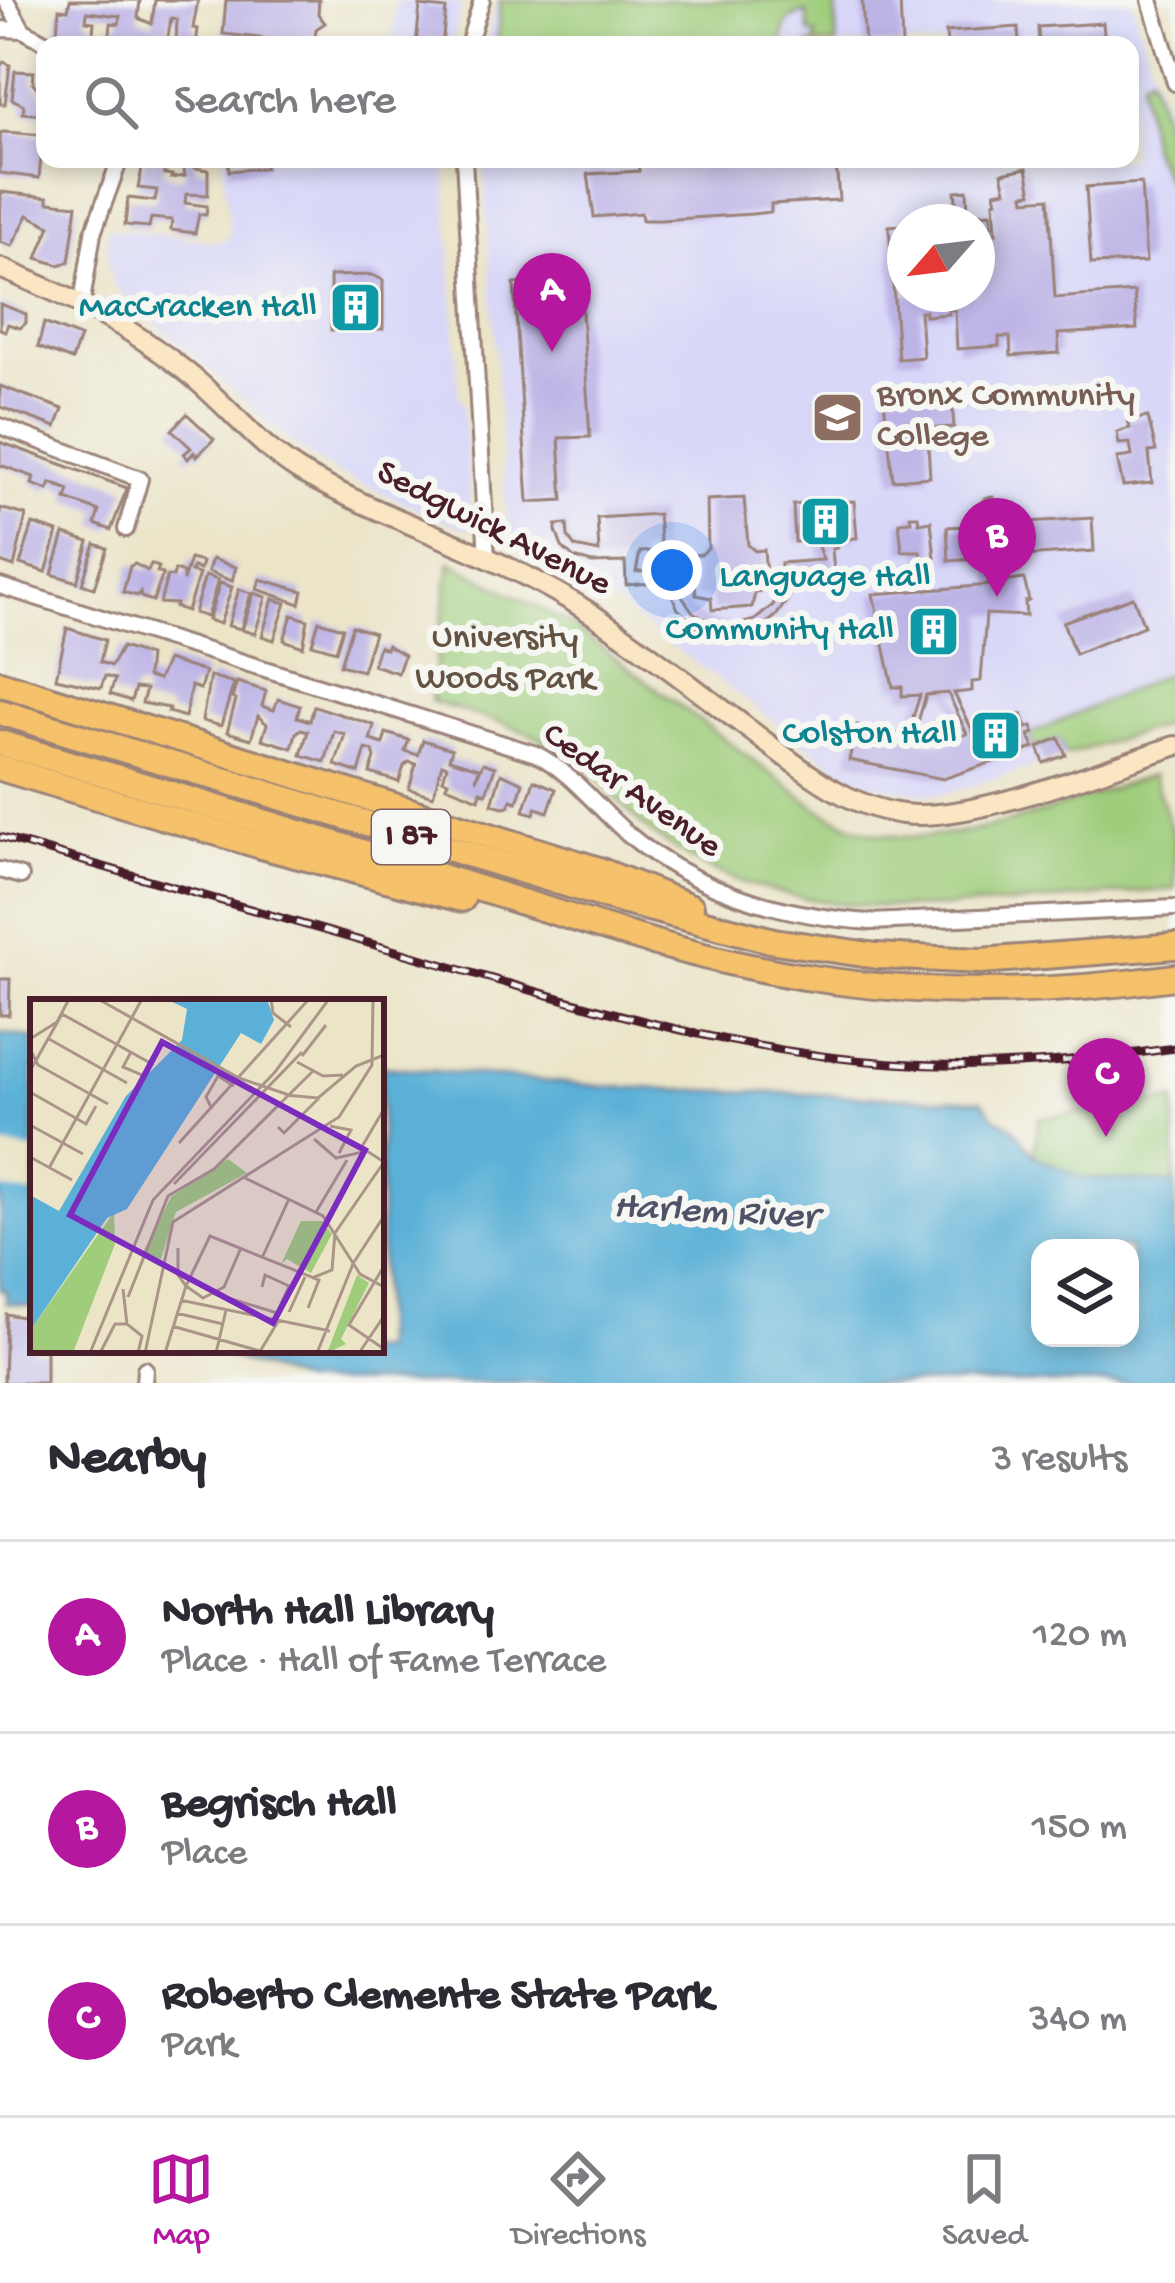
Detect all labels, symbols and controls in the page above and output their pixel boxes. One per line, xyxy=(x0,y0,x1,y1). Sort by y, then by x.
search box xyxy=(36,36,1139,168)
icon: search xyxy=(78,69,144,135)
text: Search here xyxy=(174,76,396,129)
north arrow xyxy=(887,204,995,312)
pin: A xyxy=(513,253,591,352)
building icon: MacCracken Hall xyxy=(328,280,384,336)
place label: MacCracken Hall xyxy=(79,287,317,330)
place label: Bronx Community College xyxy=(876,376,1135,460)
school or university icon: Bronx Community College xyxy=(810,390,866,446)
street label: Sedgwick Avenue xyxy=(368,452,618,608)
building icon: Language Hall xyxy=(797,494,853,550)
pin: B xyxy=(958,498,1036,597)
your location xyxy=(642,540,702,600)
place label: Language Hall xyxy=(719,557,931,600)
building icon: Community Hall xyxy=(905,603,961,659)
place label: Community Hall xyxy=(666,610,894,653)
park label: University Woods Park xyxy=(415,618,598,702)
building icon: Colston Hall xyxy=(968,707,1024,763)
place label: Colston Hall xyxy=(782,714,957,757)
street label: Cedar Avenue xyxy=(533,715,729,870)
road number: I 87 xyxy=(372,810,450,864)
inset map xyxy=(30,999,384,1353)
pin: C xyxy=(1067,1038,1145,1137)
water label: Harlem River xyxy=(612,1186,825,1243)
map controls xyxy=(1031,1239,1139,1347)
button: layers xyxy=(1031,1239,1139,1347)
text: Nearby xyxy=(48,1431,206,1491)
text: 3 results xyxy=(992,1438,1127,1484)
text: North Hall Library xyxy=(162,1587,494,1640)
text: A xyxy=(75,1614,99,1660)
text: 120 m xyxy=(1033,1614,1127,1660)
text: Place · Hall of Fame Terrace xyxy=(162,1640,606,1686)
text: Begrisch Hall xyxy=(162,1779,397,1832)
text: B xyxy=(77,1806,97,1852)
text: 150 m xyxy=(1032,1806,1127,1852)
text: Place xyxy=(162,1832,247,1878)
text: Roberto Clemente State Park xyxy=(162,1971,713,2024)
text: C xyxy=(76,1998,98,2044)
text: 340 m xyxy=(1029,1998,1127,2044)
text: Park xyxy=(162,2024,236,2070)
tab: Map xyxy=(148,2146,214,2256)
tab: Directions xyxy=(511,2146,645,2256)
tab: Saved xyxy=(942,2146,1027,2256)

